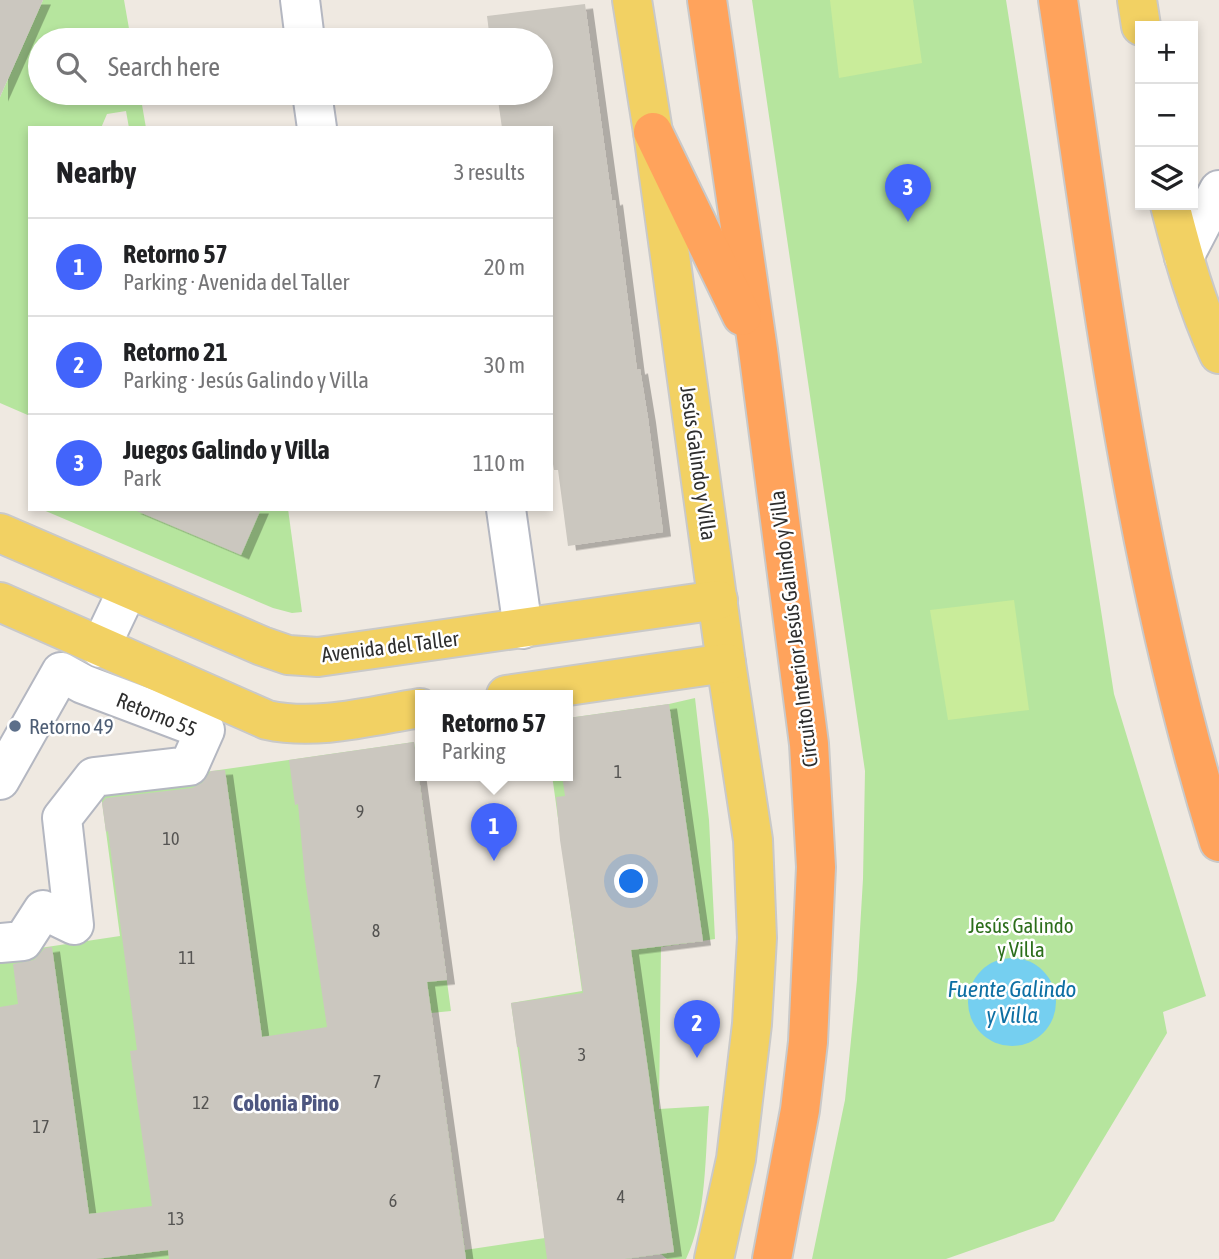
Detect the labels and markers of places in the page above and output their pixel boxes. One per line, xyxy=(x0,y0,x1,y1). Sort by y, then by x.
pin: 3 xyxy=(885,164,931,222)
place label: Retorno 49 xyxy=(29,714,114,738)
marker: Retorno 49 xyxy=(7,718,23,734)
pin: 1 xyxy=(471,803,517,861)
pin: 2 xyxy=(674,1000,720,1058)

